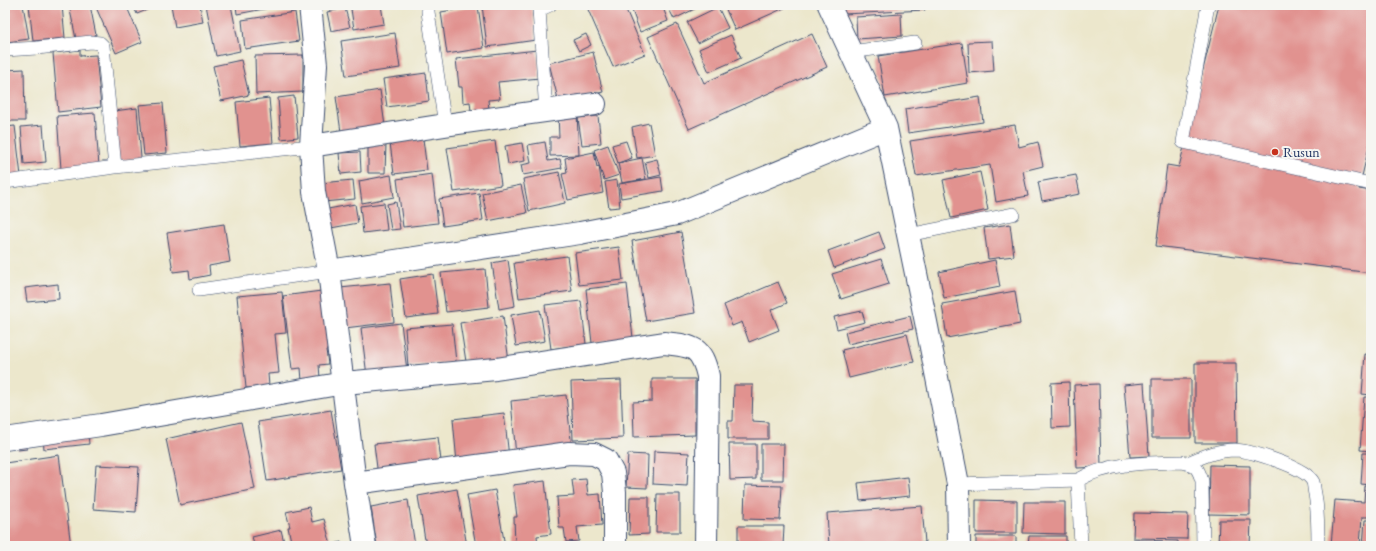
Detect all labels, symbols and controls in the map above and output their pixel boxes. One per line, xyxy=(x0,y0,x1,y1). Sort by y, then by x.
place label: Rusun xyxy=(1283,143,1320,161)
marker: Rusun xyxy=(1270,147,1280,157)

